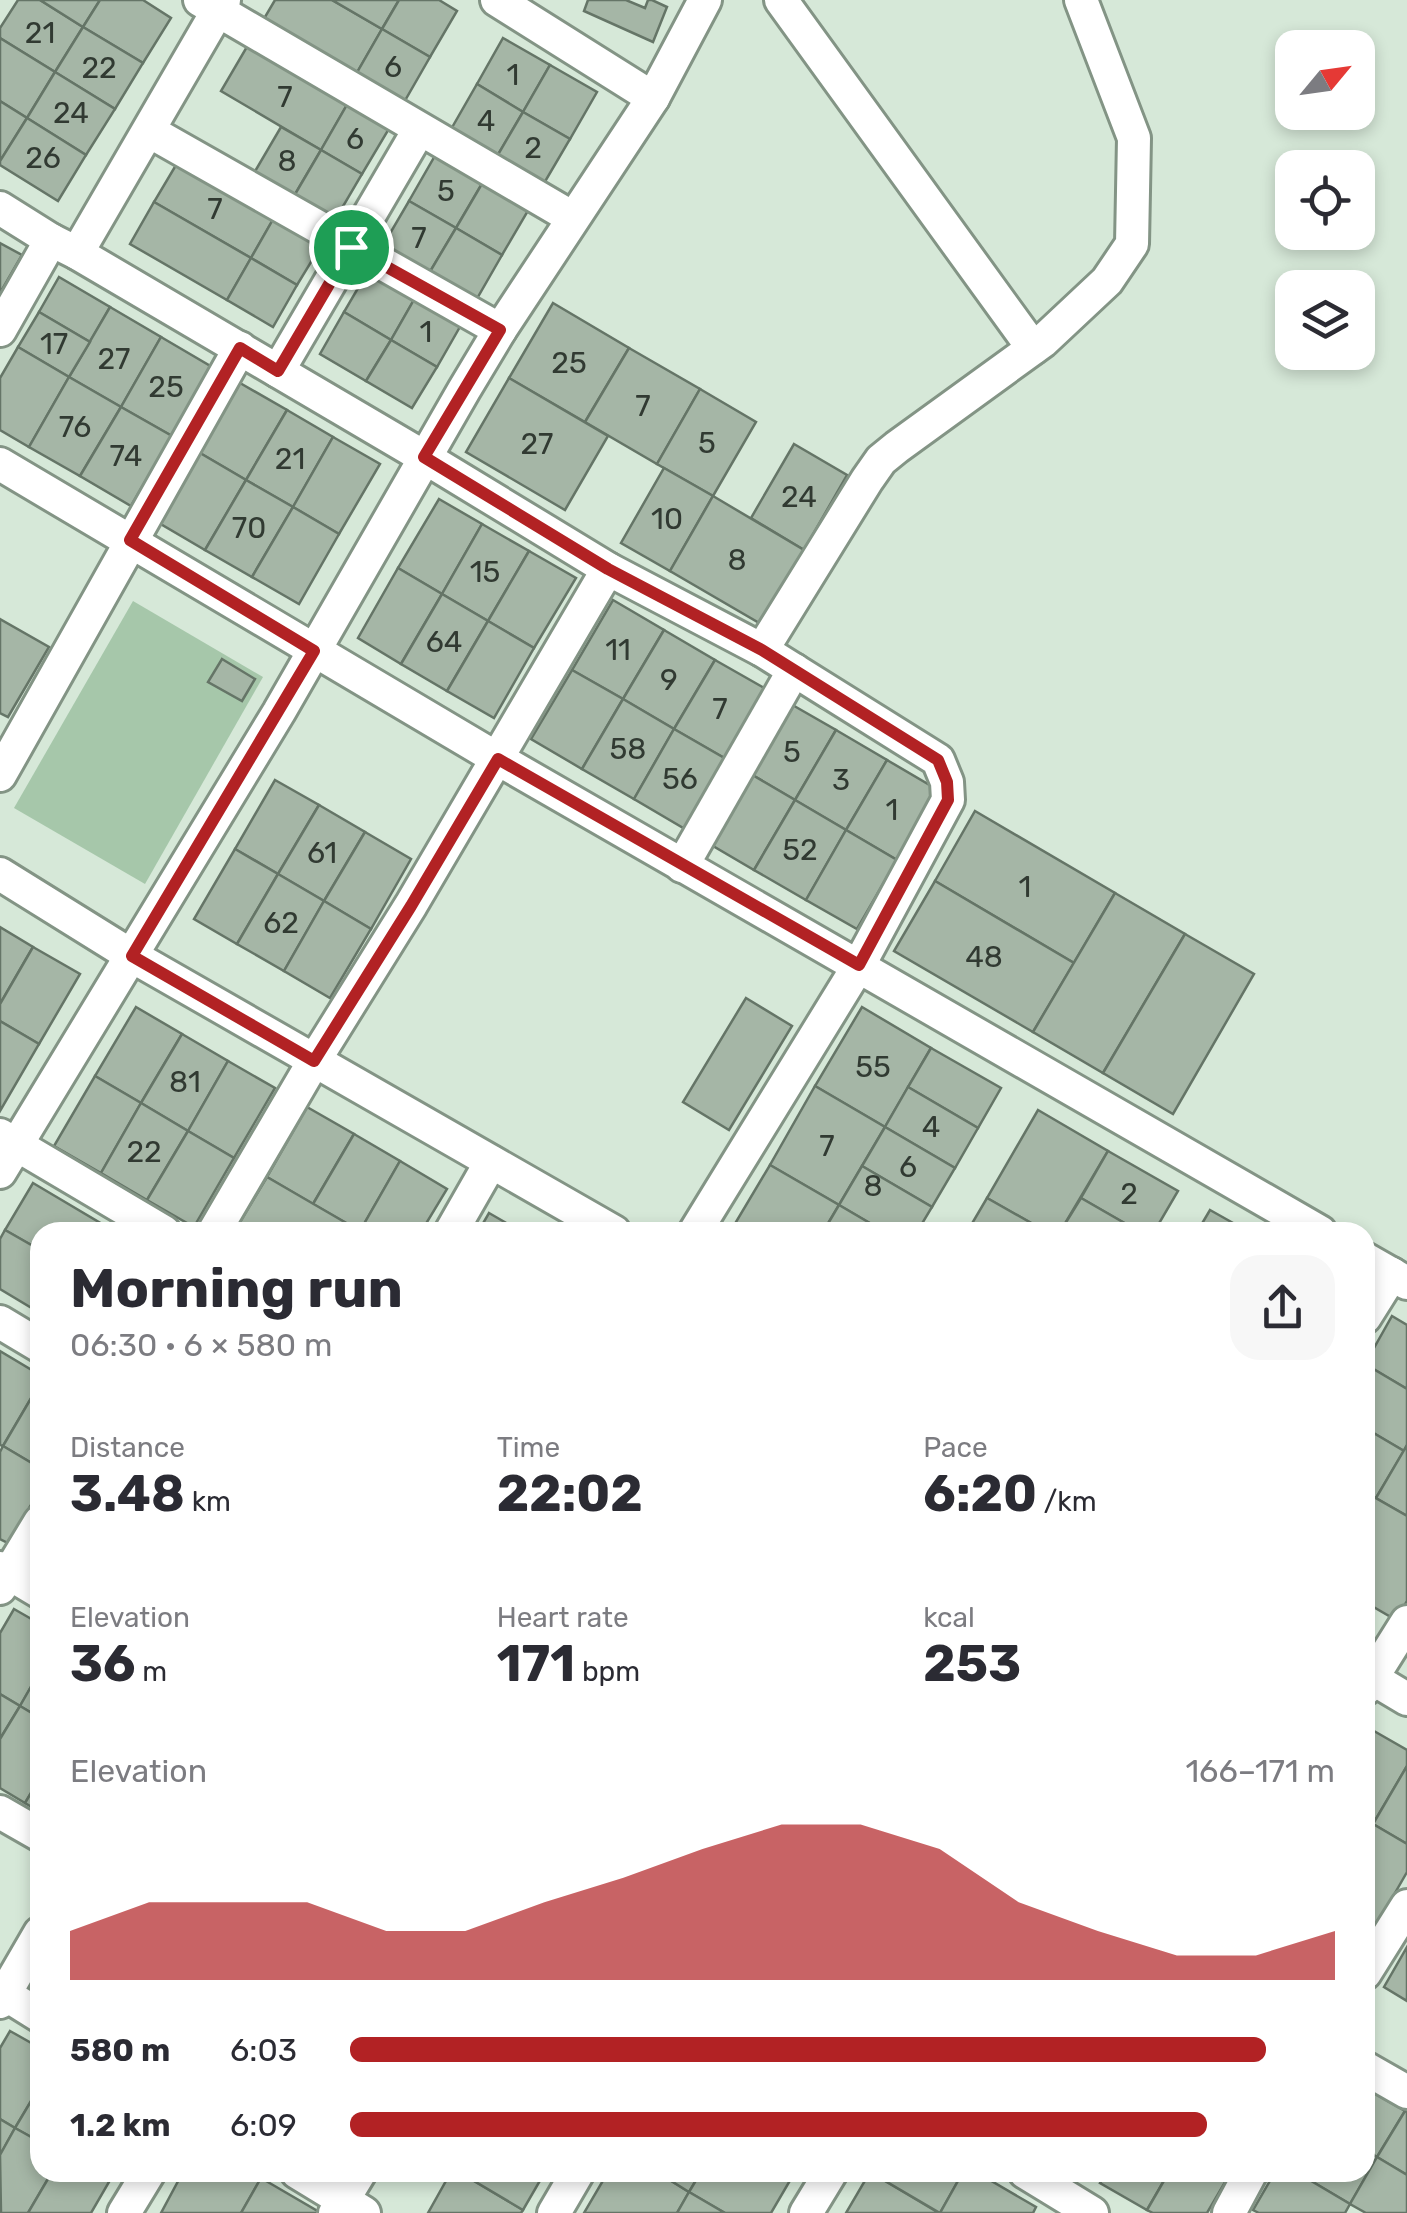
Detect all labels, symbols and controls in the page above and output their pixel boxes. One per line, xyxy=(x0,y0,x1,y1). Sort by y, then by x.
house number: 21 xyxy=(25,15,55,51)
north arrow xyxy=(1275,30,1375,130)
map controls xyxy=(1275,30,1375,370)
house number: 6 xyxy=(384,49,402,85)
house number: 22 xyxy=(81,50,117,86)
house number: 1 xyxy=(507,57,519,93)
house number: 7 xyxy=(277,79,293,115)
house number: 24 xyxy=(53,95,89,131)
house number: 4 xyxy=(477,103,495,139)
house number: 6 xyxy=(346,121,364,157)
house number: 2 xyxy=(524,130,542,166)
house number: 26 xyxy=(25,140,61,176)
house number: 8 xyxy=(277,143,297,179)
button: locate xyxy=(1275,150,1375,250)
house number: 5 xyxy=(437,173,455,209)
house number: 7 xyxy=(207,191,223,227)
pin xyxy=(309,205,394,290)
icon: arrive xyxy=(324,220,379,275)
house number: 7 xyxy=(411,220,427,256)
button: layers xyxy=(1275,270,1375,370)
house number: 1 xyxy=(420,314,432,350)
house number: 17 xyxy=(40,326,68,362)
house number: 27 xyxy=(98,341,131,377)
house number: 25 xyxy=(551,345,587,381)
house number: 25 xyxy=(148,369,184,405)
house number: 7 xyxy=(635,388,651,424)
house number: 76 xyxy=(59,409,91,445)
house number: 5 xyxy=(698,425,716,461)
house number: 27 xyxy=(521,426,554,462)
house number: 74 xyxy=(110,438,143,474)
house number: 21 xyxy=(275,441,305,477)
house number: 24 xyxy=(781,479,817,515)
house number: 10 xyxy=(651,501,683,537)
house number: 70 xyxy=(232,510,266,546)
house number: 8 xyxy=(727,542,747,578)
house number: 15 xyxy=(470,554,500,590)
house number: 64 xyxy=(426,624,462,660)
house number: 11 xyxy=(605,632,631,668)
house number: 9 xyxy=(660,662,678,698)
house number: 7 xyxy=(712,691,728,727)
house number: 58 xyxy=(610,731,646,767)
house number: 5 xyxy=(783,734,801,770)
house number: 56 xyxy=(662,761,698,797)
house number: 3 xyxy=(832,762,850,798)
house number: 1 xyxy=(886,792,898,828)
house number: 52 xyxy=(782,832,818,868)
house number: 61 xyxy=(307,835,337,871)
house number: 1 xyxy=(1019,869,1031,905)
house number: 62 xyxy=(263,905,299,941)
house number: 48 xyxy=(965,939,1003,975)
house number: 55 xyxy=(855,1049,891,1085)
house number: 81 xyxy=(169,1064,201,1100)
house number: 4 xyxy=(922,1109,940,1145)
house number: 7 xyxy=(819,1128,835,1164)
house number: 22 xyxy=(126,1134,162,1170)
house number: 6 xyxy=(899,1149,917,1185)
house number: 8 xyxy=(863,1168,883,1204)
house number: 2 xyxy=(1120,1176,1138,1212)
button: share xyxy=(1230,1255,1335,1360)
text: Morning run xyxy=(70,1256,403,1321)
text: 06:30 · 6 × 580 m xyxy=(70,1326,332,1364)
text: Distance xyxy=(70,1431,185,1464)
text: Time xyxy=(497,1431,560,1464)
text: Pace xyxy=(923,1431,988,1464)
text: 3.48 xyxy=(70,1464,185,1524)
text: 22:02 xyxy=(497,1464,643,1524)
text: 6:20 xyxy=(923,1464,1037,1524)
text: km xyxy=(185,1485,231,1518)
text: /km xyxy=(1037,1485,1097,1518)
text: Elevation xyxy=(70,1601,190,1634)
text: Heart rate xyxy=(497,1601,629,1634)
text: kcal xyxy=(923,1601,975,1634)
text: 36 xyxy=(70,1634,136,1694)
text: 171 xyxy=(497,1634,575,1694)
text: 253 xyxy=(923,1634,1021,1694)
text: m xyxy=(136,1655,167,1688)
text: bpm xyxy=(575,1655,640,1688)
text: Elevation xyxy=(70,1752,207,1790)
text: 166–171 m xyxy=(1185,1752,1335,1790)
text: 580 m xyxy=(70,2031,170,2069)
text: 6:03 xyxy=(230,2031,297,2069)
text: 1.2 km xyxy=(70,2106,171,2144)
text: 6:09 xyxy=(230,2106,297,2144)

